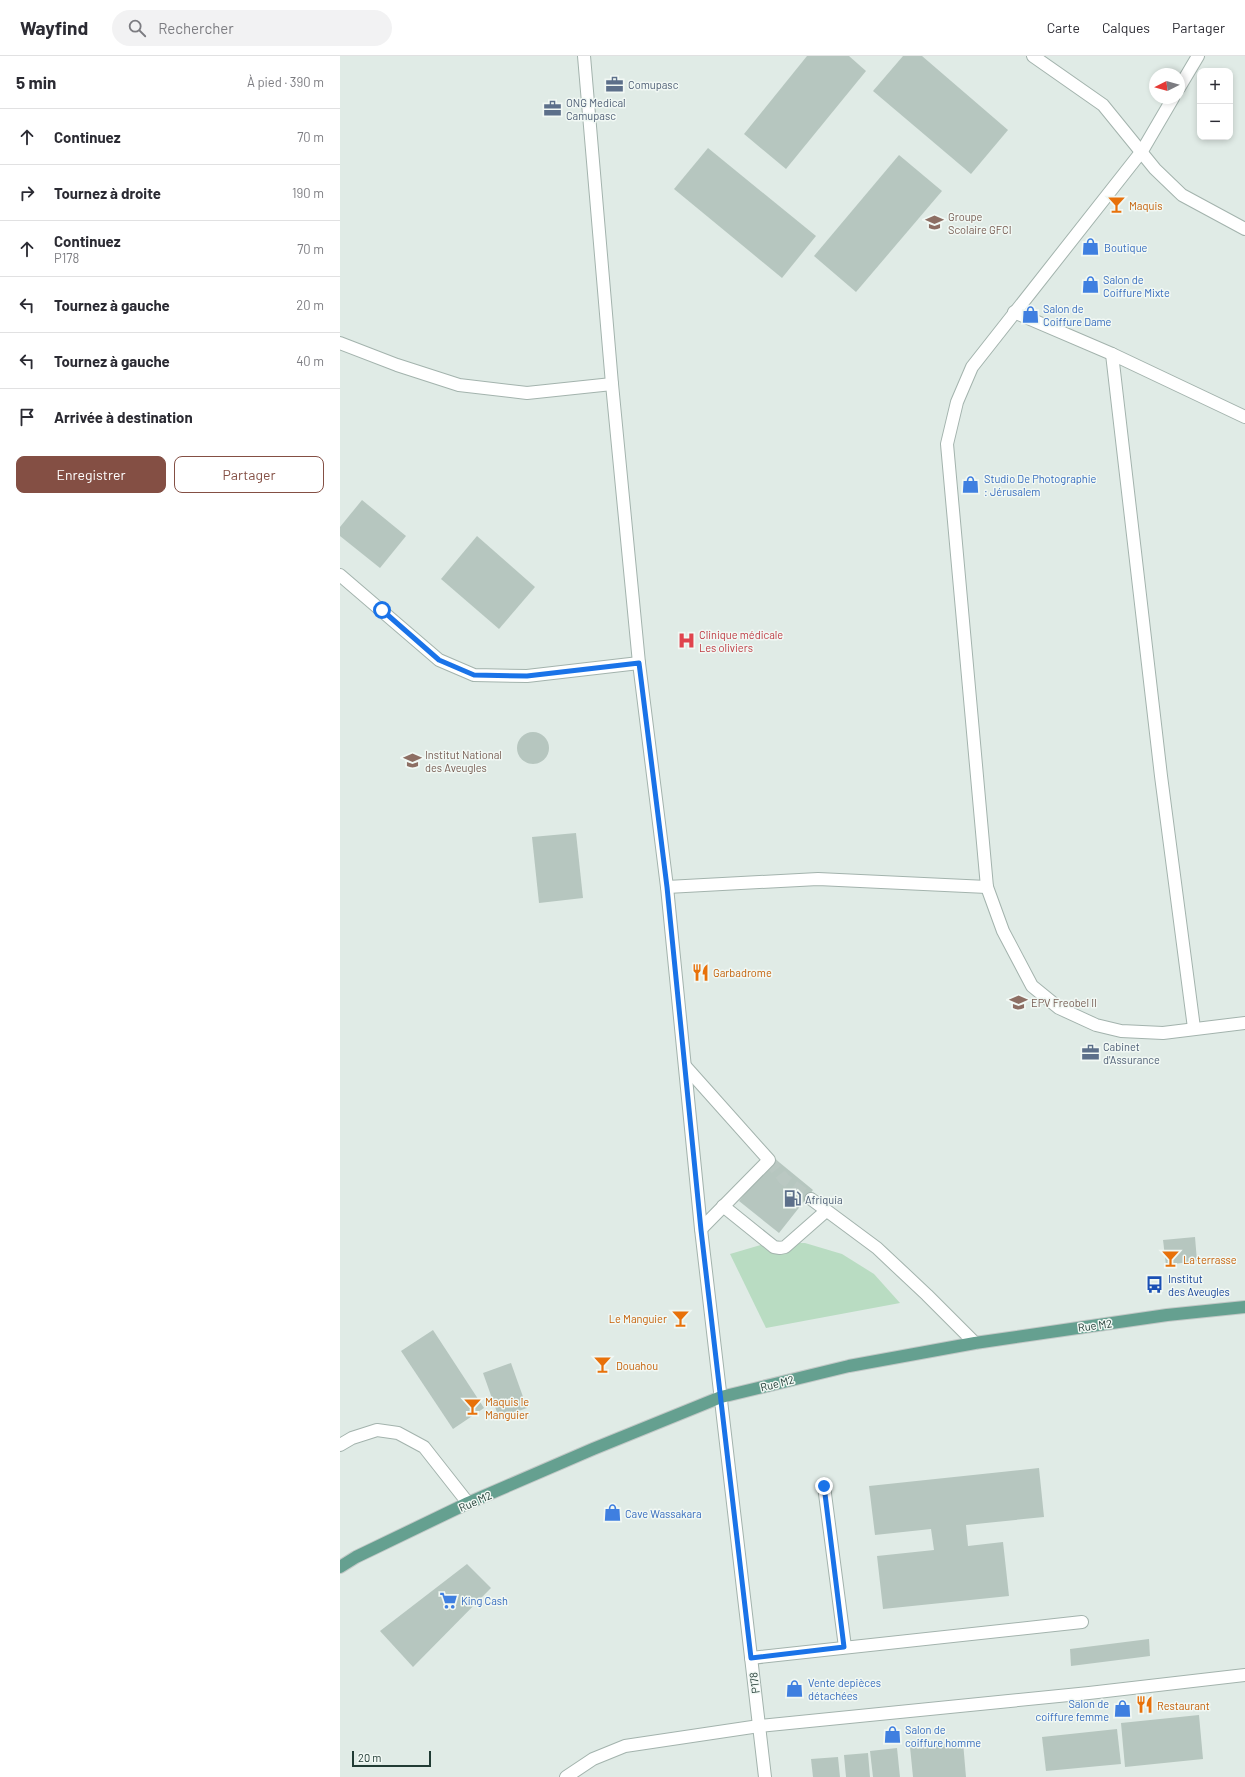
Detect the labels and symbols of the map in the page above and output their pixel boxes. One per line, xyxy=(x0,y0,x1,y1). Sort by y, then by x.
north arrow xyxy=(1149,68,1185,104)
office icon: Comupasc xyxy=(605,74,625,94)
place label: Comupasc xyxy=(628,78,679,91)
place label: ONG Medical Camupasc xyxy=(566,96,626,122)
office icon: ONG Medical Camupasc xyxy=(543,98,563,118)
bar icon: Maquis xyxy=(1106,195,1126,215)
place label: Maquis xyxy=(1129,199,1163,212)
place label: Groupe Scolaire GFCI xyxy=(948,210,1012,236)
school or university icon: Groupe Scolaire GFCI xyxy=(925,212,945,232)
shop icon: Boutique xyxy=(1081,237,1101,257)
place label: Boutique xyxy=(1104,241,1148,254)
place label: Salon de Coiffure Mixte xyxy=(1103,273,1170,299)
shop icon: Salon de Coiffure Mixte xyxy=(1080,275,1100,295)
place label: Salon de Coiffure Dame xyxy=(1043,302,1112,328)
shop icon: Salon de Coiffure Dame xyxy=(1020,304,1040,324)
place label: Studio De Photographie : Jérusalem xyxy=(984,472,1097,498)
shop icon: Studio De Photographie : Jérusalem xyxy=(961,474,981,494)
route start xyxy=(373,601,391,619)
place label: Clinique médicale Les oliviers xyxy=(699,628,783,654)
hospital icon: Clinique médicale Les oliviers xyxy=(676,630,696,650)
place label: Institut National des Aveugles xyxy=(425,748,502,774)
school or university icon: Institut National des Aveugles xyxy=(402,750,422,770)
restaurant icon: Garbadrome xyxy=(690,962,710,982)
place label: Garbadrome xyxy=(713,966,772,979)
school or university icon: EPV Freobel II xyxy=(1008,992,1028,1012)
place label: EPV Freobel II xyxy=(1031,996,1097,1009)
place label: Cabinet d'Assurance xyxy=(1103,1040,1160,1066)
office icon: Cabinet d'Assurance xyxy=(1080,1042,1100,1062)
fuel station icon: Afriquia xyxy=(782,1189,802,1209)
place label: Afriquia xyxy=(805,1193,843,1206)
bar icon: La terrasse xyxy=(1160,1249,1180,1269)
place label: La terrasse xyxy=(1183,1253,1237,1266)
place label: Institut des Aveugles xyxy=(1168,1272,1230,1298)
bus stop icon: Institut des Aveugles xyxy=(1145,1274,1165,1294)
bar icon: Le Manguier xyxy=(670,1308,690,1328)
place label: Le Manguier xyxy=(609,1312,667,1325)
street label: Rue M2 xyxy=(1077,1316,1113,1334)
bar icon: Douahou xyxy=(593,1355,613,1375)
place label: Douahou xyxy=(616,1359,658,1372)
street label: Rue M2 xyxy=(759,1373,795,1393)
place label: Maquis le Manguier xyxy=(485,1395,529,1421)
bar icon: Maquis le Manguier xyxy=(462,1397,482,1417)
route end xyxy=(815,1477,833,1495)
street label: Rue M2 xyxy=(457,1488,493,1514)
shop icon: Cave Wassakara xyxy=(602,1503,622,1523)
place label: Cave Wassakara xyxy=(625,1507,702,1520)
supermarket icon: King Cash xyxy=(438,1590,458,1610)
place label: King Cash xyxy=(461,1594,508,1607)
street label: P178 xyxy=(746,1671,762,1694)
place label: Vente depièces détachées xyxy=(808,1676,881,1702)
shop icon: Vente depièces détachées xyxy=(785,1678,805,1698)
restaurant icon: Restaurant xyxy=(1134,1695,1154,1715)
place label: Salon de coiffure femme xyxy=(1036,1697,1109,1723)
shop icon: Salon de coiffure femme xyxy=(1112,1699,1132,1719)
place label: Restaurant xyxy=(1157,1699,1210,1712)
place label: Salon de coiffure homme xyxy=(905,1723,981,1749)
shop icon: Salon de coiffure homme xyxy=(882,1725,902,1745)
scale bar xyxy=(352,1749,431,1768)

